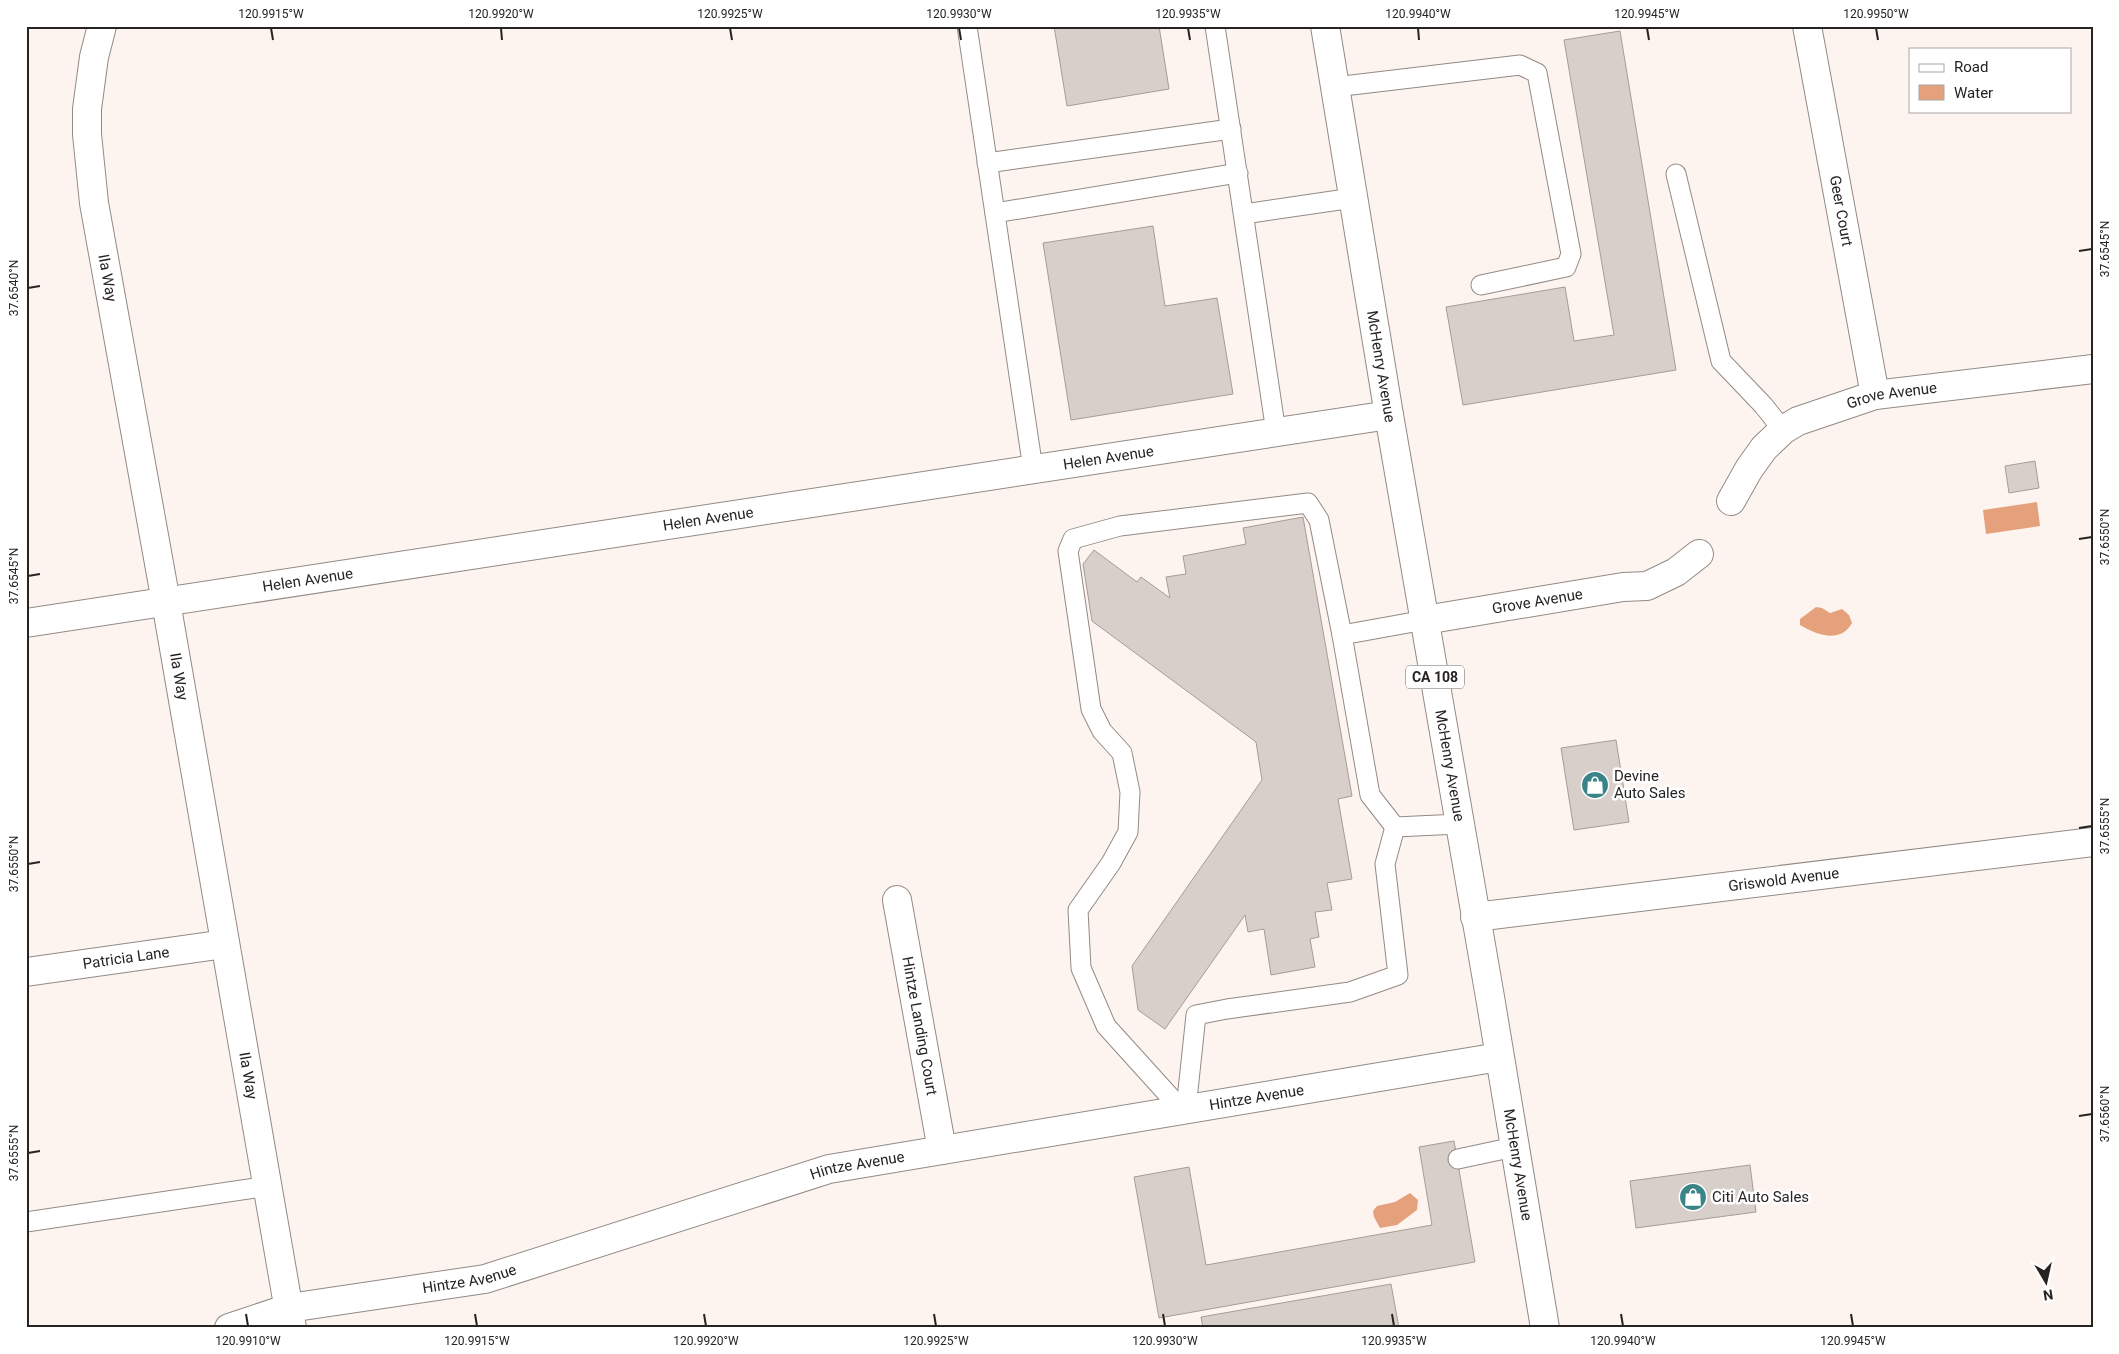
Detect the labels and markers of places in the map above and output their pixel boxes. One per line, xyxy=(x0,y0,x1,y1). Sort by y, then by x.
place label: Devine Auto Sales xyxy=(1614,767,1685,802)
shop icon: Devine Auto Sales xyxy=(1580,770,1610,800)
shop icon: Citi Auto Sales xyxy=(1678,1182,1708,1212)
place label: Citi Auto Sales xyxy=(1712,1188,1809,1206)

